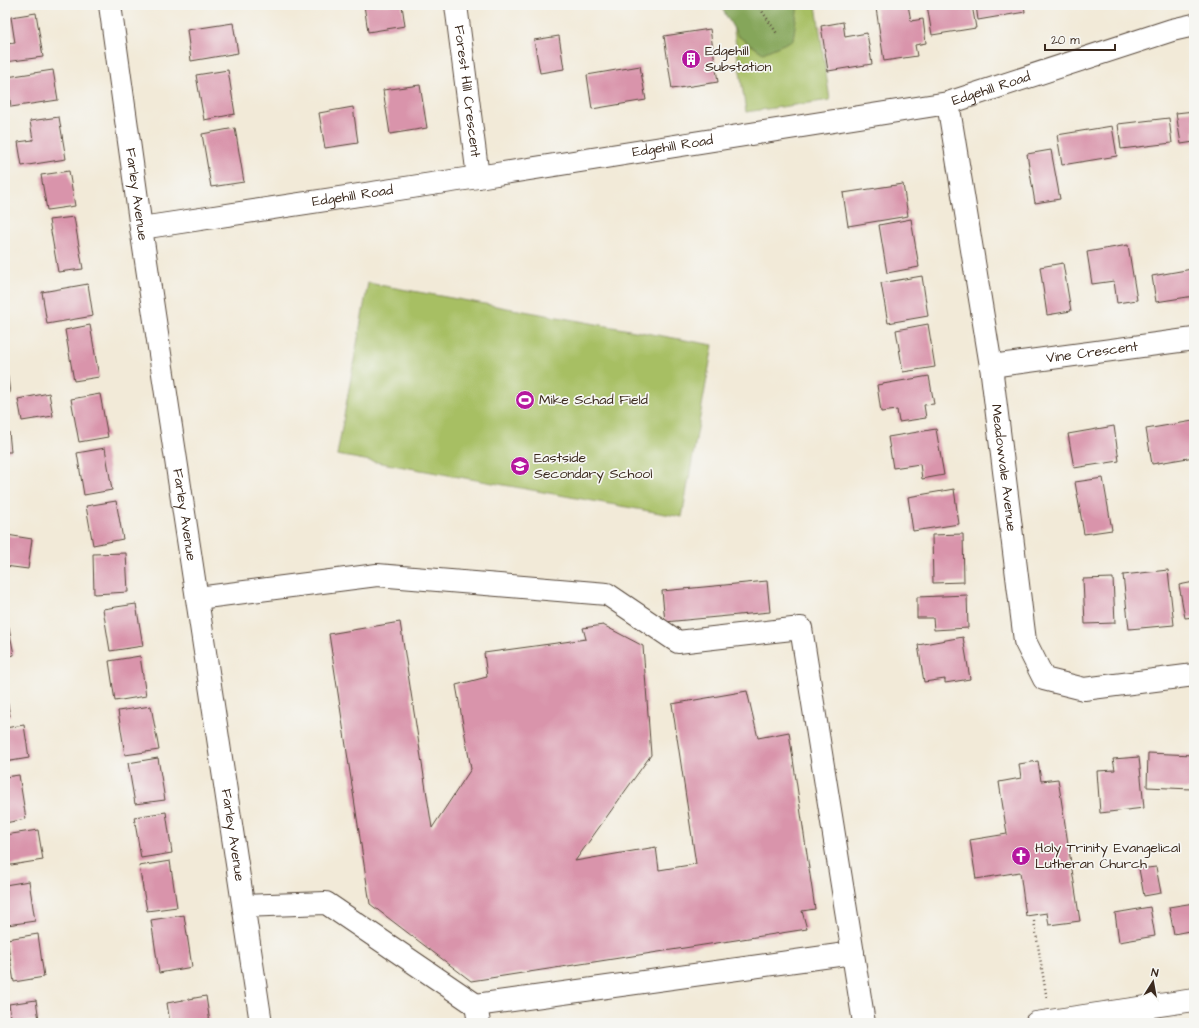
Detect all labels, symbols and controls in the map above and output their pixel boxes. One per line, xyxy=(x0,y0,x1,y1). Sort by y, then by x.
street label: Forest Hill Crescent xyxy=(449,24,485,159)
scale bar xyxy=(1045,26,1115,52)
text: 20 m xyxy=(1051,32,1080,49)
place label: Edgehill Substation xyxy=(705,41,771,77)
building icon: Edgehill Substation xyxy=(680,48,702,70)
street label: Edgehill Road xyxy=(949,67,1033,111)
street label: Edgehill Road xyxy=(631,130,715,163)
street label: Farley Avenue xyxy=(120,147,153,242)
street label: Edgehill Road xyxy=(311,180,394,212)
street label: Vine Crescent xyxy=(1045,337,1140,369)
sports icon: Mike Schad Field xyxy=(514,389,536,411)
place label: Mike Schad Field xyxy=(539,390,648,410)
street label: Meadowvale Avenue xyxy=(986,403,1021,533)
place label: Eastside Secondary School xyxy=(534,448,652,484)
school or university icon: Eastside Secondary School xyxy=(509,455,531,477)
street label: Farley Avenue xyxy=(167,467,201,563)
street label: Farley Avenue xyxy=(216,787,250,883)
place label: Holy Trinity Evangelical Lutheran Church xyxy=(1035,838,1180,874)
church icon: Holy Trinity Evangelical Lutheran Church xyxy=(1010,845,1032,867)
north arrow xyxy=(1133,962,1173,1002)
text: N xyxy=(1150,965,1160,981)

